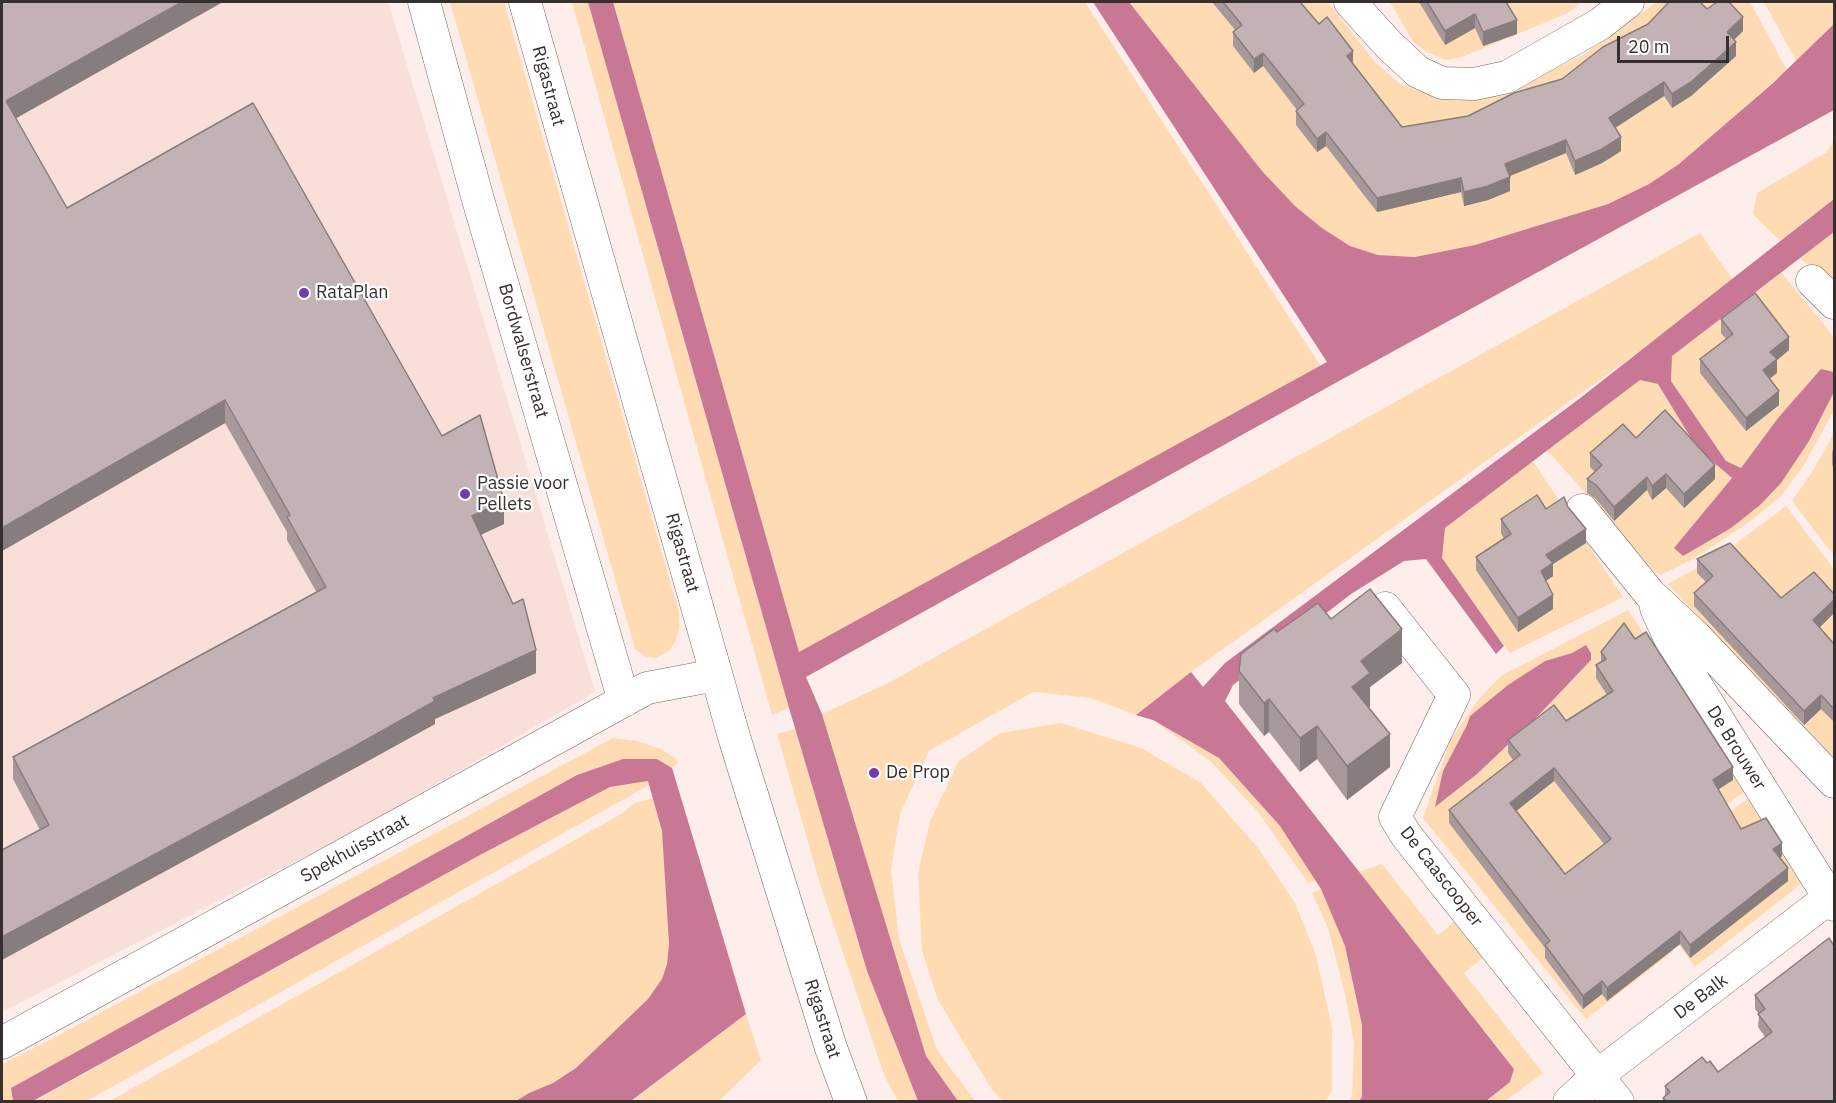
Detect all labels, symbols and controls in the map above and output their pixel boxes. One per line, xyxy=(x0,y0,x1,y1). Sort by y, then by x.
scale bar xyxy=(1620,24,1732,62)
text: 20 m xyxy=(1628,35,1670,58)
street label: Rigastraat xyxy=(527,44,569,128)
street label: Bordwalserstraat xyxy=(493,281,553,421)
place label: RataPlan xyxy=(316,282,389,304)
marker: RataPlan xyxy=(297,286,311,300)
place label: Passie voor Pellets xyxy=(477,473,569,516)
marker: Passie voor Pellets xyxy=(458,487,472,501)
street label: Rigastraat xyxy=(660,511,704,595)
street label: De Brouwer xyxy=(1702,702,1770,794)
place label: De Prop xyxy=(886,762,950,784)
marker: De Prop xyxy=(867,766,881,780)
street label: Spekhuisstraat xyxy=(297,810,413,888)
street label: De Caascooper xyxy=(1395,823,1487,931)
street label: De Balk xyxy=(1670,970,1732,1024)
street label: Rigastraat xyxy=(799,977,845,1061)

